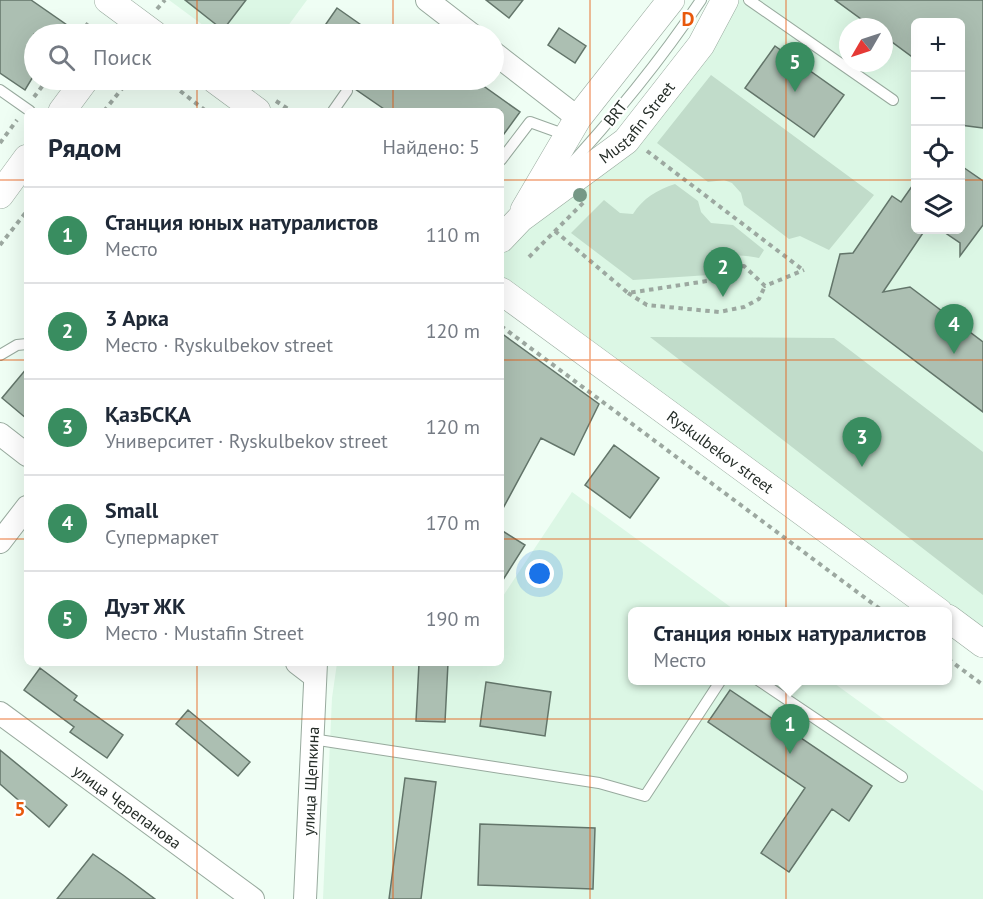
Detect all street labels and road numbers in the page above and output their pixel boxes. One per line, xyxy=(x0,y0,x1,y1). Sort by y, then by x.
street label: Mustafin Street xyxy=(595,77,679,168)
street label: BRT xyxy=(599,96,631,130)
street label: Ryskulbekov street xyxy=(663,406,778,498)
street label: улица Щепкина xyxy=(298,726,323,836)
street label: улица Черепанова xyxy=(69,760,185,853)

